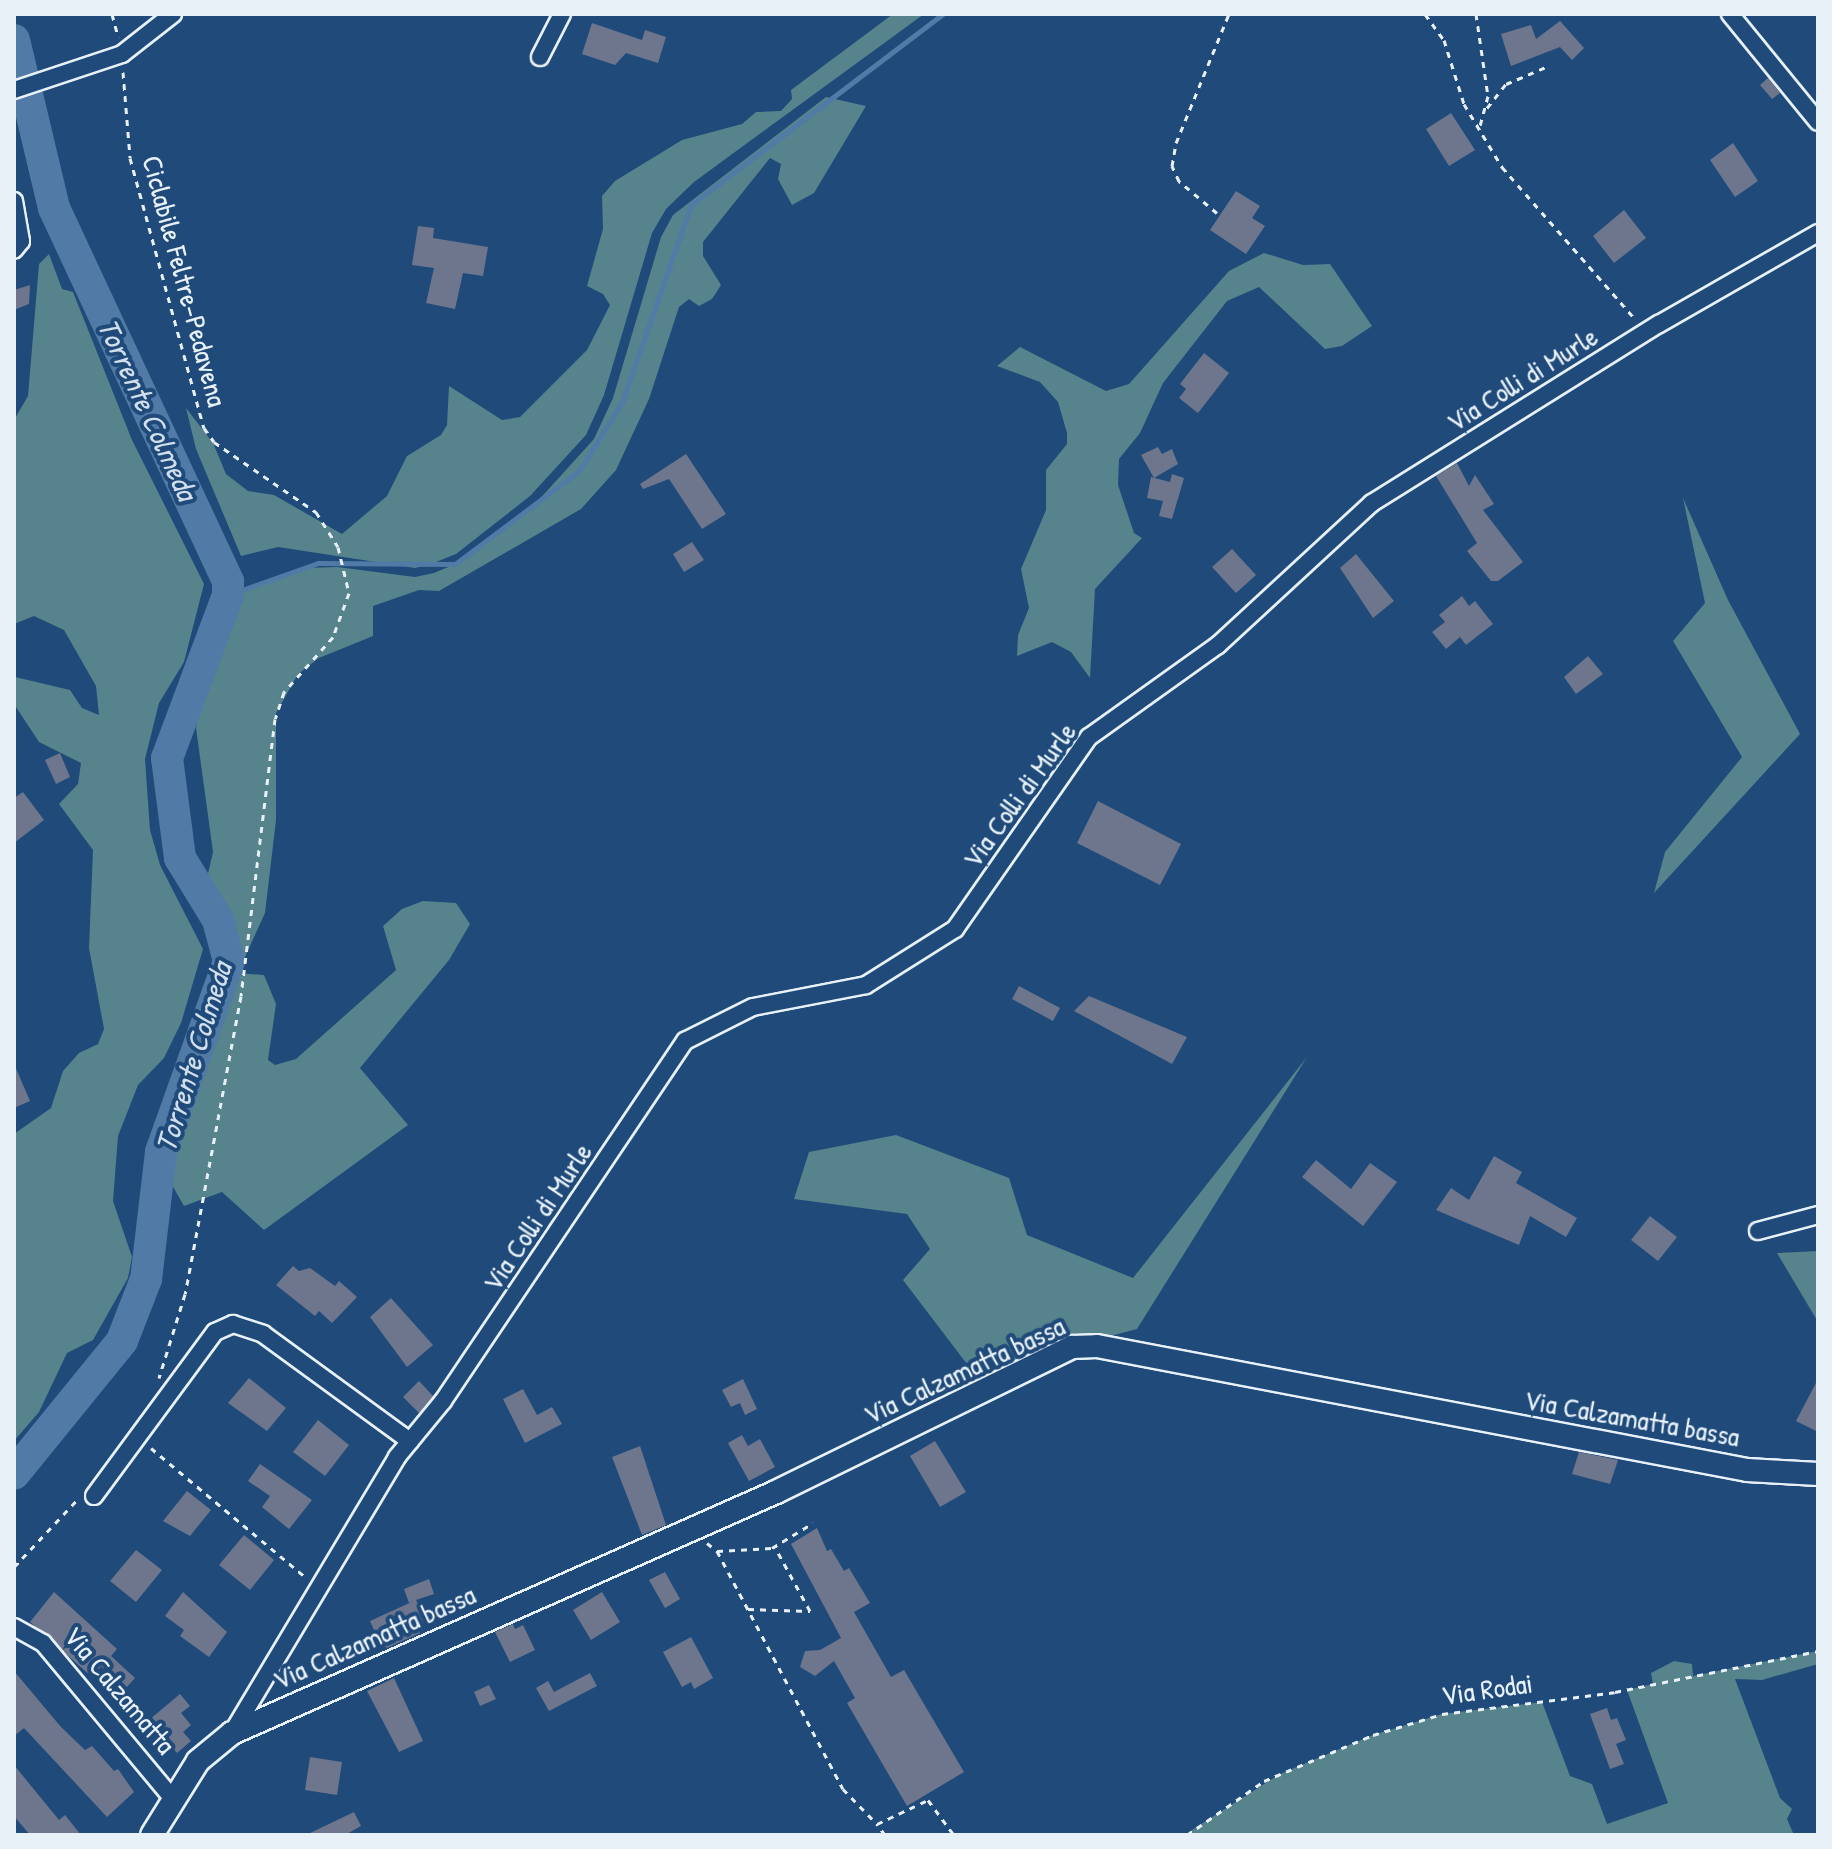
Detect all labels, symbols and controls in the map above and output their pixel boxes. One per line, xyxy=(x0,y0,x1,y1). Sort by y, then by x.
street label: Ciclabile Feltre-Pedavena xyxy=(135,152,235,410)
water label: Torrente Colmeda xyxy=(90,312,206,506)
street label: Via Colli di Murle xyxy=(1440,319,1604,439)
street label: Via Colli di Murle xyxy=(955,716,1083,874)
water label: Torrente Colmeda xyxy=(147,958,239,1156)
street label: Via Colli di Murle xyxy=(475,1136,599,1298)
street label: Via Calzamatta bassa xyxy=(858,1309,1070,1431)
street label: Via Calzamatta bassa xyxy=(1522,1383,1742,1453)
street label: Via Calzamatta bassa xyxy=(268,1577,480,1697)
street label: Via Calzamatta xyxy=(57,1619,183,1761)
street label: Via Rodai xyxy=(1439,1666,1535,1712)

